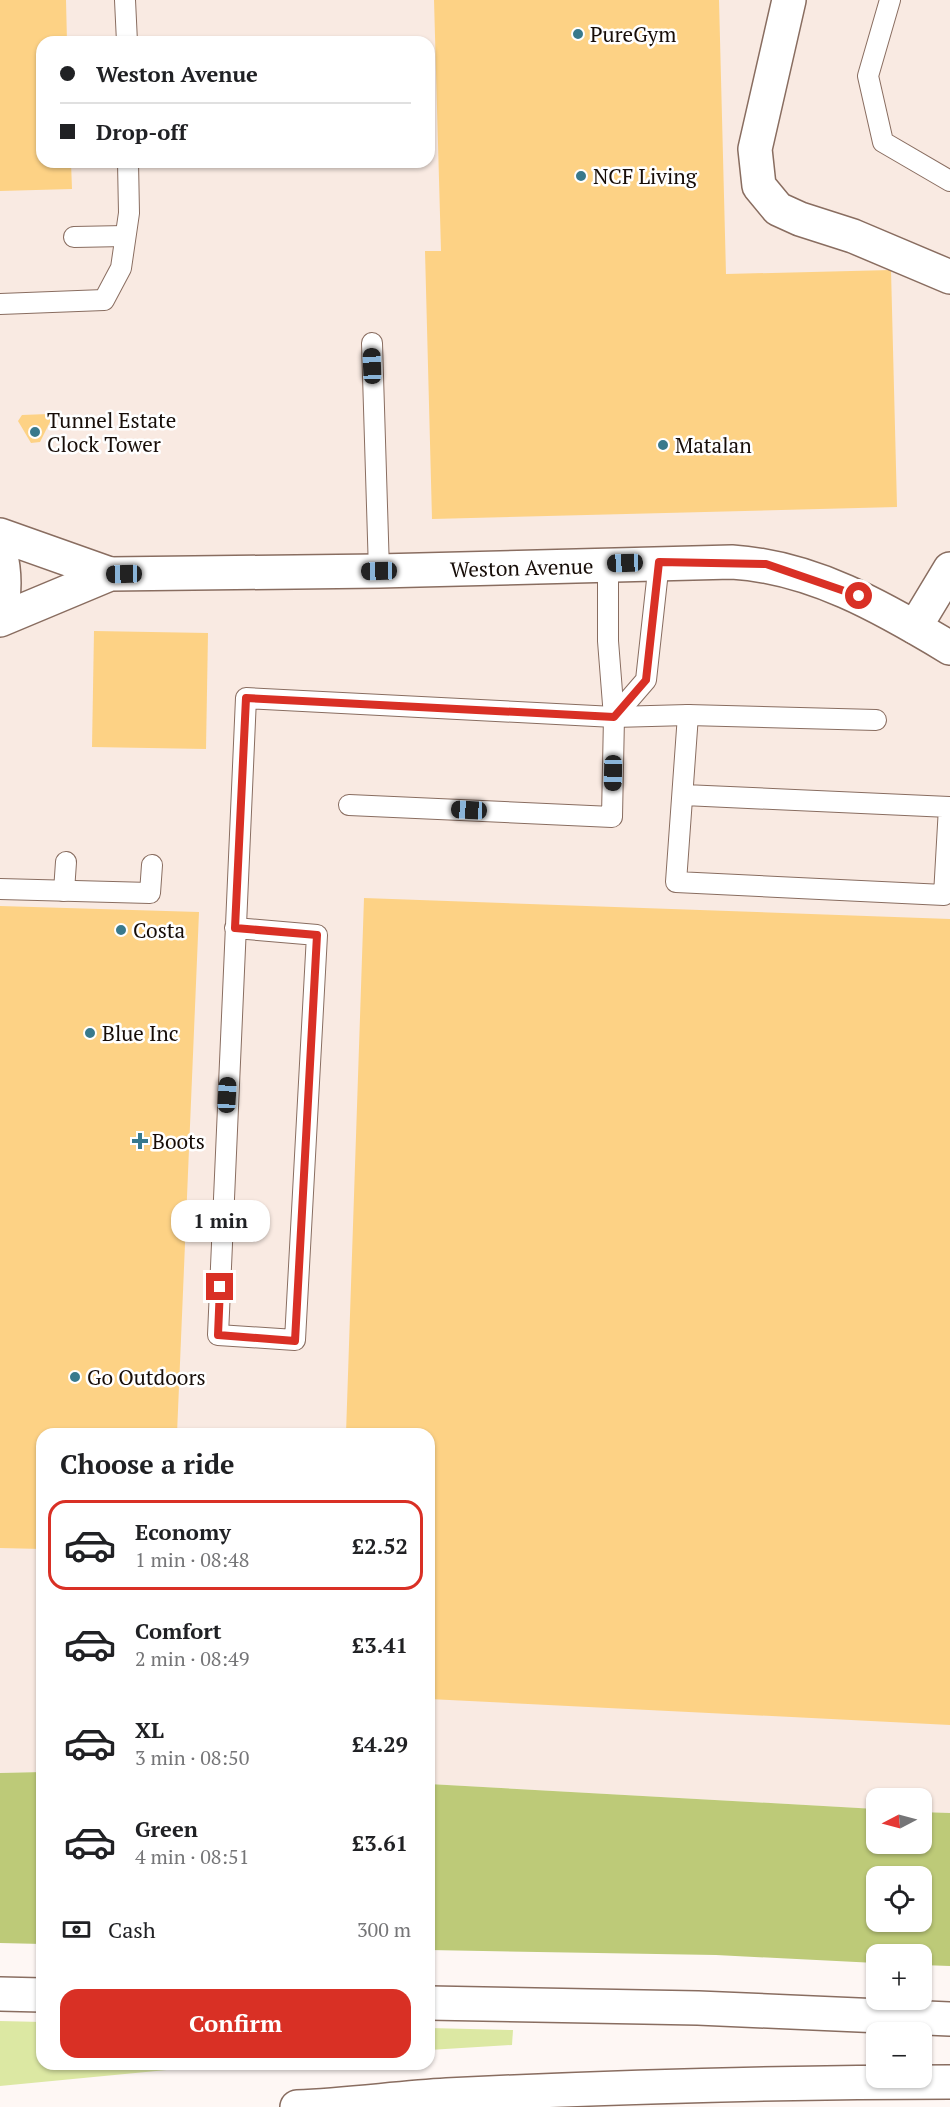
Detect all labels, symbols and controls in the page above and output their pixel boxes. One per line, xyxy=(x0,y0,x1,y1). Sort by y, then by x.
place label: PureGym xyxy=(590,20,676,48)
marker: PureGym xyxy=(571,27,585,41)
text: Weston Avenue xyxy=(96,59,258,88)
text: Drop-off xyxy=(96,117,187,146)
place label: NCF Living xyxy=(593,162,698,190)
marker: NCF Living xyxy=(574,169,588,183)
car xyxy=(362,348,382,384)
place label: Tunnel Estate Clock Tower xyxy=(47,406,176,458)
marker: Tunnel Estate Clock Tower xyxy=(28,425,42,439)
place label: Matalan xyxy=(675,431,752,459)
marker: Matalan xyxy=(656,438,670,452)
street label: Weston Avenue xyxy=(450,552,594,583)
car xyxy=(607,553,643,573)
car xyxy=(361,562,397,580)
car xyxy=(106,565,142,583)
route start xyxy=(845,582,872,609)
car xyxy=(604,755,622,791)
car xyxy=(451,800,487,820)
place label: Costa xyxy=(133,916,186,944)
marker: Costa xyxy=(114,923,128,937)
place label: Blue Inc xyxy=(102,1019,179,1047)
marker: Blue Inc xyxy=(83,1026,97,1040)
car xyxy=(217,1077,237,1113)
place label: Boots xyxy=(152,1127,205,1155)
marker: Boots xyxy=(133,1134,147,1148)
callout: 1 min xyxy=(170,1200,270,1242)
text: 1 min xyxy=(193,1207,248,1234)
route end xyxy=(206,1273,233,1300)
place label: Go Outdoors xyxy=(87,1363,206,1391)
marker: Go Outdoors xyxy=(68,1370,82,1384)
text: Choose a ride xyxy=(60,1446,235,1482)
text: Economy xyxy=(135,1517,231,1546)
icon: car xyxy=(63,1518,117,1572)
text: £2.52 xyxy=(352,1531,408,1560)
text: 1 min · 08:48 xyxy=(135,1546,249,1573)
text: Comfort xyxy=(135,1616,221,1645)
icon: car xyxy=(63,1617,117,1671)
text: £3.41 xyxy=(352,1630,408,1659)
text: 2 min · 08:49 xyxy=(135,1645,249,1672)
text: XL xyxy=(135,1715,164,1744)
icon: car xyxy=(63,1716,117,1770)
text: £4.29 xyxy=(352,1729,408,1758)
text: 3 min · 08:50 xyxy=(135,1744,249,1771)
north arrow xyxy=(866,1788,932,1854)
map controls xyxy=(866,1788,932,2088)
text: Green xyxy=(135,1814,198,1843)
icon: car xyxy=(63,1815,117,1869)
text: £3.61 xyxy=(352,1828,408,1857)
text: 4 min · 08:51 xyxy=(135,1843,249,1870)
button: locate xyxy=(866,1866,932,1932)
icon: cash xyxy=(60,1913,93,1946)
text: Cash xyxy=(108,1915,156,1944)
text: 300 m xyxy=(357,1916,411,1943)
button: + xyxy=(866,1944,932,2010)
button: Confirm xyxy=(60,1989,411,2058)
button: − xyxy=(866,2022,932,2088)

